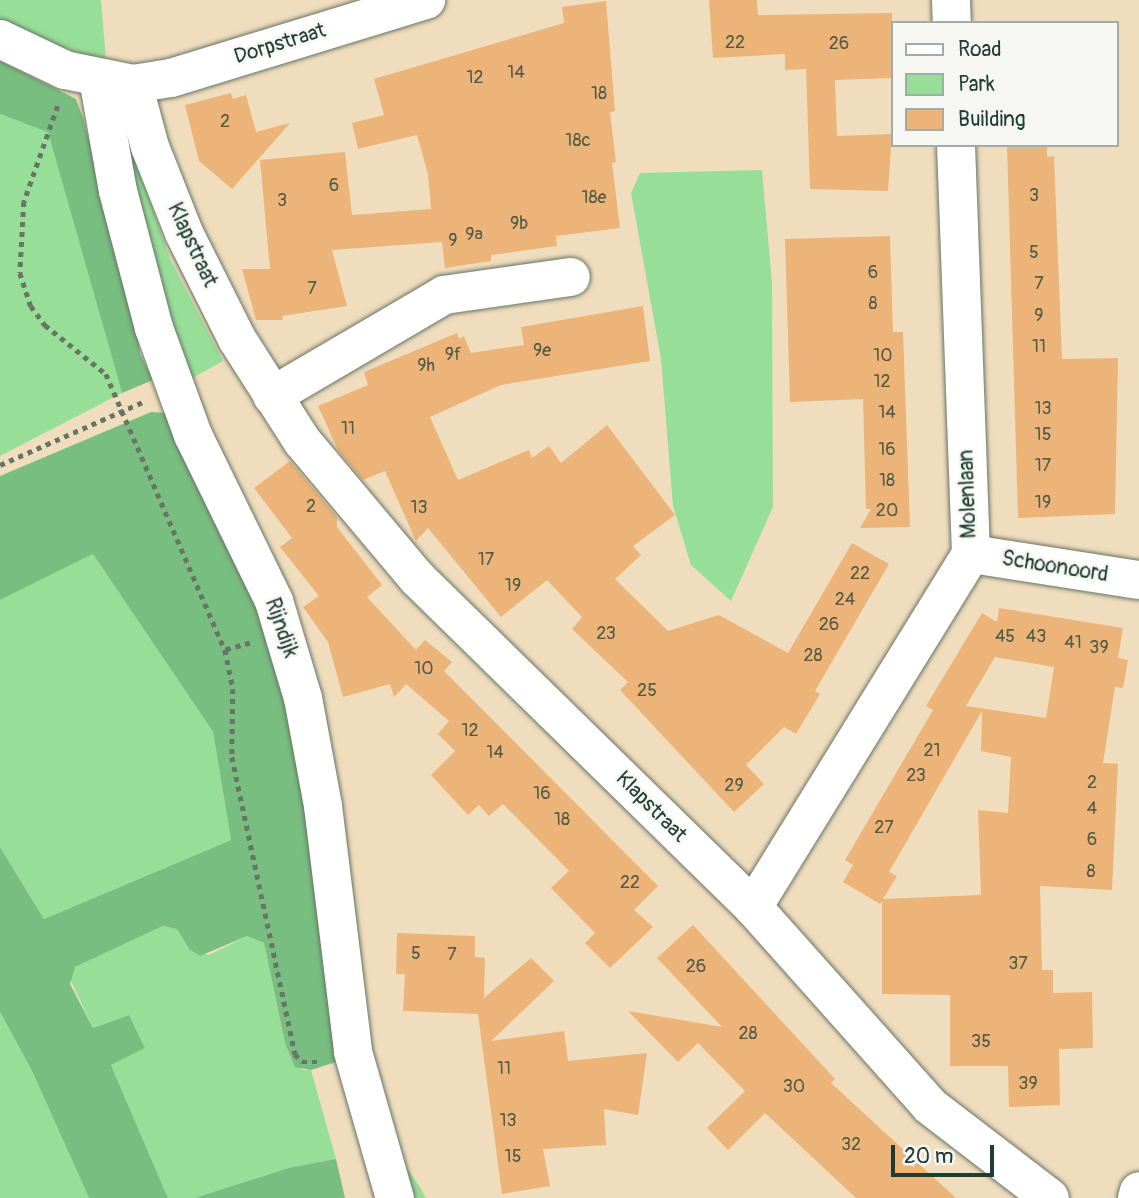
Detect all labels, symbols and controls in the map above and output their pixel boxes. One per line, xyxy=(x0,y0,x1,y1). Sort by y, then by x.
street label: Dorpstraat xyxy=(231,18,329,70)
legend xyxy=(890,21,1118,147)
house number: 22 xyxy=(725,32,745,54)
house number: 26 xyxy=(829,33,849,55)
text: Road xyxy=(958,36,1002,63)
house number: 14 xyxy=(507,62,525,84)
house number: 12 xyxy=(466,67,484,89)
text: Park xyxy=(958,71,995,98)
house number: 18 xyxy=(591,83,607,105)
text: Building xyxy=(958,106,1025,133)
house number: 2 xyxy=(220,111,230,133)
house number: 18c xyxy=(565,130,591,152)
house number: 6 xyxy=(329,175,339,197)
house number: 3 xyxy=(1029,185,1039,207)
house number: 18e xyxy=(582,187,606,209)
house number: 3 xyxy=(277,190,287,212)
street label: Klapstraat xyxy=(162,199,222,291)
house number: 9b xyxy=(510,213,528,235)
house number: 9a xyxy=(465,224,483,246)
house number: 9 xyxy=(448,230,458,252)
house number: 5 xyxy=(1029,242,1039,264)
house number: 6 xyxy=(868,262,878,284)
house number: 7 xyxy=(1034,273,1044,295)
house number: 7 xyxy=(307,278,317,300)
house number: 8 xyxy=(868,293,878,315)
house number: 9 xyxy=(1034,305,1044,327)
house number: 11 xyxy=(1032,336,1046,358)
house number: 9e xyxy=(533,340,551,362)
house number: 9f xyxy=(445,344,461,366)
house number: 10 xyxy=(873,345,893,367)
house number: 9h xyxy=(417,355,435,377)
house number: 12 xyxy=(873,371,891,393)
house number: 13 xyxy=(1034,398,1052,420)
house number: 14 xyxy=(878,402,896,424)
house number: 11 xyxy=(341,418,355,440)
house number: 15 xyxy=(1035,424,1051,446)
house number: 16 xyxy=(878,439,896,461)
street label: Molenlaan xyxy=(954,449,982,539)
house number: 17 xyxy=(1035,455,1051,477)
house number: 18 xyxy=(879,470,895,492)
house number: 19 xyxy=(1035,492,1051,514)
house number: 2 xyxy=(306,496,316,518)
house number: 13 xyxy=(410,497,428,519)
house number: 20 xyxy=(876,500,898,522)
street label: Schoonoord xyxy=(1000,546,1110,588)
house number: 17 xyxy=(478,549,494,571)
house number: 22 xyxy=(850,563,870,585)
house number: 19 xyxy=(505,575,521,597)
house number: 24 xyxy=(835,589,855,611)
street label: Rijndijk xyxy=(259,595,303,661)
house number: 26 xyxy=(819,614,839,636)
house number: 23 xyxy=(596,623,616,645)
house number: 45 xyxy=(995,626,1015,648)
house number: 43 xyxy=(1026,626,1046,648)
house number: 41 xyxy=(1064,632,1082,654)
house number: 39 xyxy=(1089,637,1109,659)
house number: 28 xyxy=(803,645,823,667)
house number: 10 xyxy=(414,658,434,680)
house number: 25 xyxy=(637,680,657,702)
house number: 12 xyxy=(461,720,479,742)
house number: 21 xyxy=(923,740,941,762)
house number: 14 xyxy=(486,742,504,764)
house number: 23 xyxy=(906,765,926,787)
street label: Klapstraat xyxy=(610,766,692,848)
house number: 2 xyxy=(1087,772,1097,794)
house number: 29 xyxy=(724,775,744,797)
house number: 16 xyxy=(533,783,551,805)
house number: 4 xyxy=(1087,798,1097,820)
house number: 18 xyxy=(554,809,570,831)
house number: 27 xyxy=(874,817,894,839)
house number: 6 xyxy=(1087,829,1097,851)
house number: 8 xyxy=(1086,861,1096,883)
house number: 22 xyxy=(620,872,640,894)
house number: 5 xyxy=(411,943,421,965)
house number: 7 xyxy=(447,944,457,966)
house number: 37 xyxy=(1008,953,1028,975)
house number: 26 xyxy=(686,956,706,978)
house number: 28 xyxy=(738,1023,758,1045)
house number: 35 xyxy=(971,1031,991,1053)
house number: 11 xyxy=(497,1058,511,1080)
house number: 39 xyxy=(1018,1073,1038,1095)
house number: 30 xyxy=(783,1076,805,1098)
house number: 13 xyxy=(499,1110,517,1132)
scale bar xyxy=(894,1132,997,1176)
house number: 32 xyxy=(841,1134,861,1156)
text: 20 m xyxy=(904,1143,953,1170)
house number: 15 xyxy=(505,1146,521,1168)

